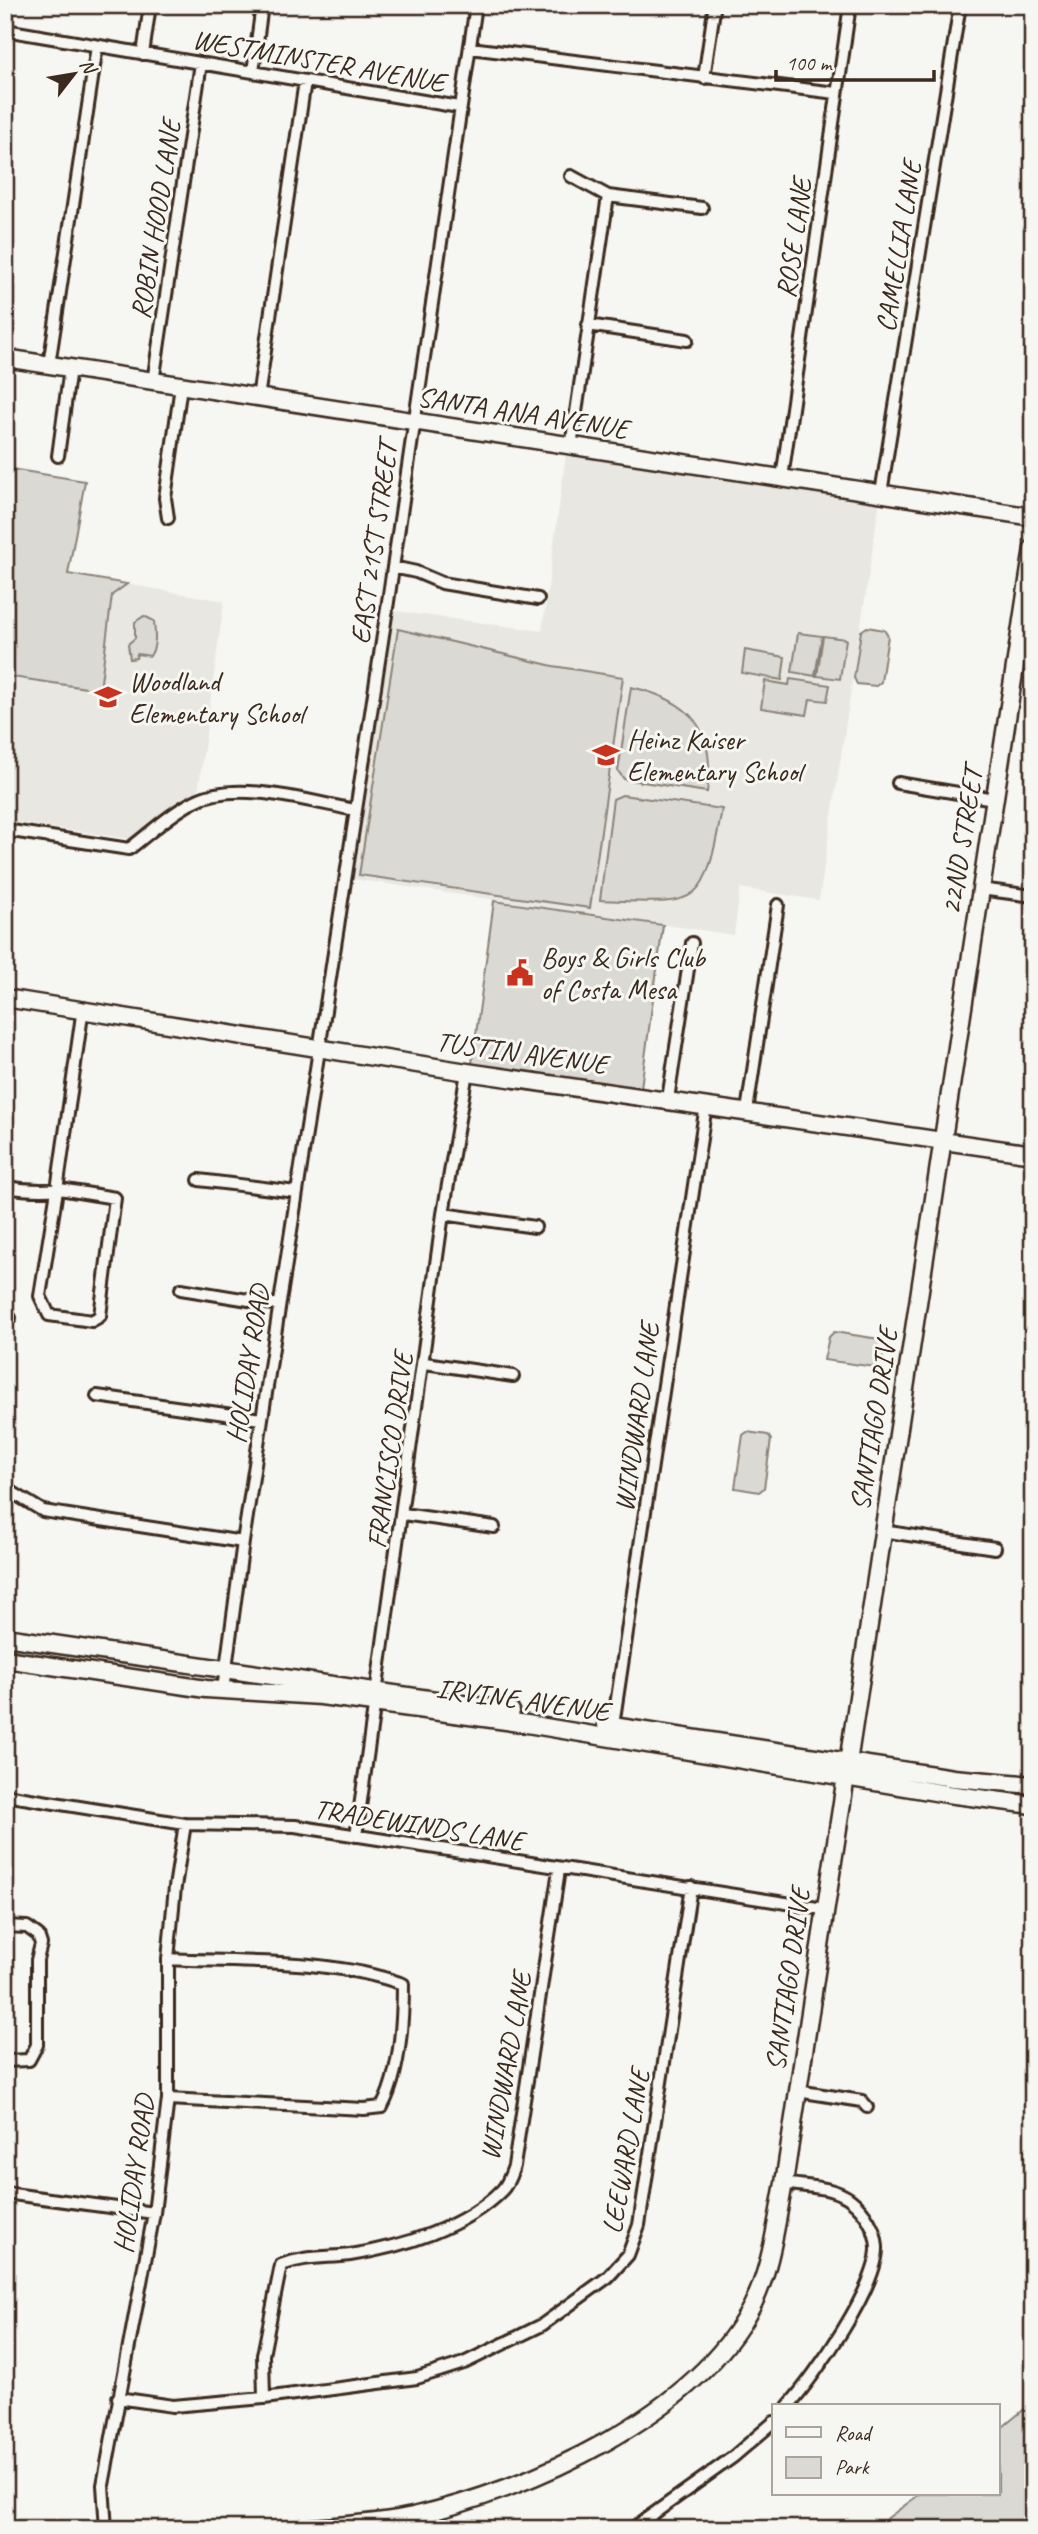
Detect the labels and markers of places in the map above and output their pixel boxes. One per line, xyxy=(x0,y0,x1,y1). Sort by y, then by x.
place label: Woodland Elementary School xyxy=(129,664,309,731)
school or university icon: Woodland Elementary School xyxy=(93,682,123,712)
place label: Heinz Kaiser Elementary School xyxy=(627,722,807,789)
school or university icon: Heinz Kaiser Elementary School xyxy=(591,740,621,770)
place label: Boys & Girls Club of Costa Mesa xyxy=(541,940,706,1007)
public building icon: Boys & Girls Club of Costa Mesa xyxy=(505,958,535,988)

